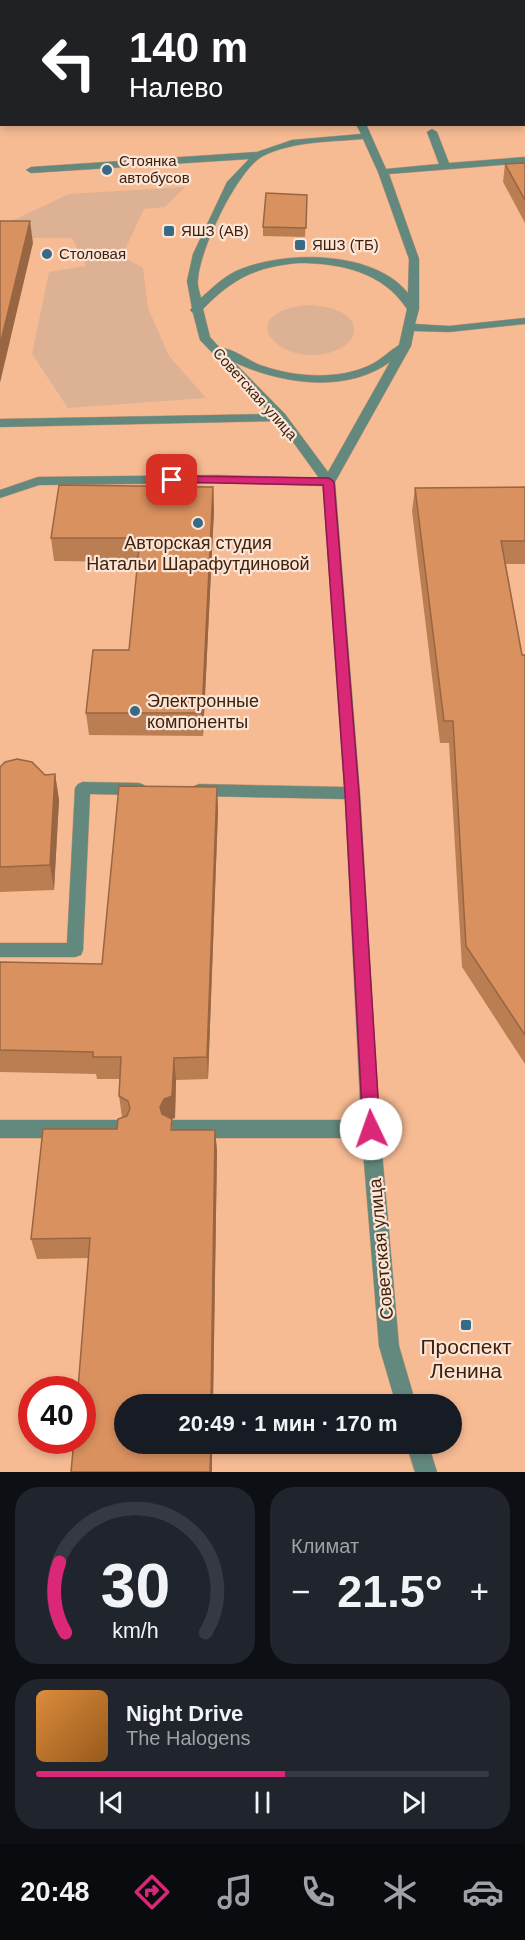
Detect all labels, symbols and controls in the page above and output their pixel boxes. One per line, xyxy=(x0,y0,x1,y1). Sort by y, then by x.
icon: left xyxy=(30,24,108,102)
text: 140 m xyxy=(129,24,248,71)
text: Налево xyxy=(129,73,223,103)
place label: Стоянка автобусов xyxy=(119,152,190,186)
marker: Стоянка автобусов xyxy=(100,163,114,177)
place label: ЯШЗ (АВ) xyxy=(181,222,249,239)
marker: ЯШЗ (АВ) xyxy=(162,224,176,238)
place label: ЯШЗ (ТБ) xyxy=(312,236,379,253)
marker: ЯШЗ (ТБ) xyxy=(293,238,307,252)
place label: Столовая xyxy=(59,245,126,262)
marker: Столовая xyxy=(40,247,54,261)
street label: Советская улица xyxy=(210,344,302,444)
pin xyxy=(146,454,197,505)
icon: arrive xyxy=(155,463,188,496)
marker: Авторская студия Натальи Шарафутдиновой xyxy=(191,516,205,530)
place label: Авторская студия Натальи Шарафутдиновой xyxy=(86,533,310,574)
place label: Электронные компоненты xyxy=(147,691,259,732)
marker: Электронные компоненты xyxy=(128,704,142,718)
position arrow xyxy=(339,1097,403,1161)
street label: Советская улица xyxy=(365,1177,397,1320)
marker: Проспект Ленина xyxy=(459,1318,473,1332)
place label: Проспект Ленина xyxy=(420,1335,512,1382)
speed limit sign: 40 xyxy=(18,1376,96,1454)
text: 20:49 · 1 мин · 170 m xyxy=(178,1411,398,1436)
text: Климат xyxy=(291,1535,359,1557)
text: 30 xyxy=(100,1551,170,1620)
text: 21.5° xyxy=(337,1566,443,1617)
text: − xyxy=(291,1573,310,1610)
text: + xyxy=(470,1573,489,1610)
text: km/h xyxy=(112,1619,158,1643)
text: Night Drive xyxy=(126,1701,243,1726)
text: The Halogens xyxy=(126,1727,251,1749)
icon: previous xyxy=(95,1786,128,1819)
icon: pause xyxy=(246,1786,279,1819)
icon: next xyxy=(397,1786,430,1819)
icon: directions xyxy=(131,1871,173,1913)
icon: music xyxy=(214,1871,256,1913)
icon: phone xyxy=(297,1871,339,1913)
icon: climate xyxy=(379,1871,421,1913)
icon: car xyxy=(462,1871,504,1913)
text: 20:48 xyxy=(20,1877,90,1907)

